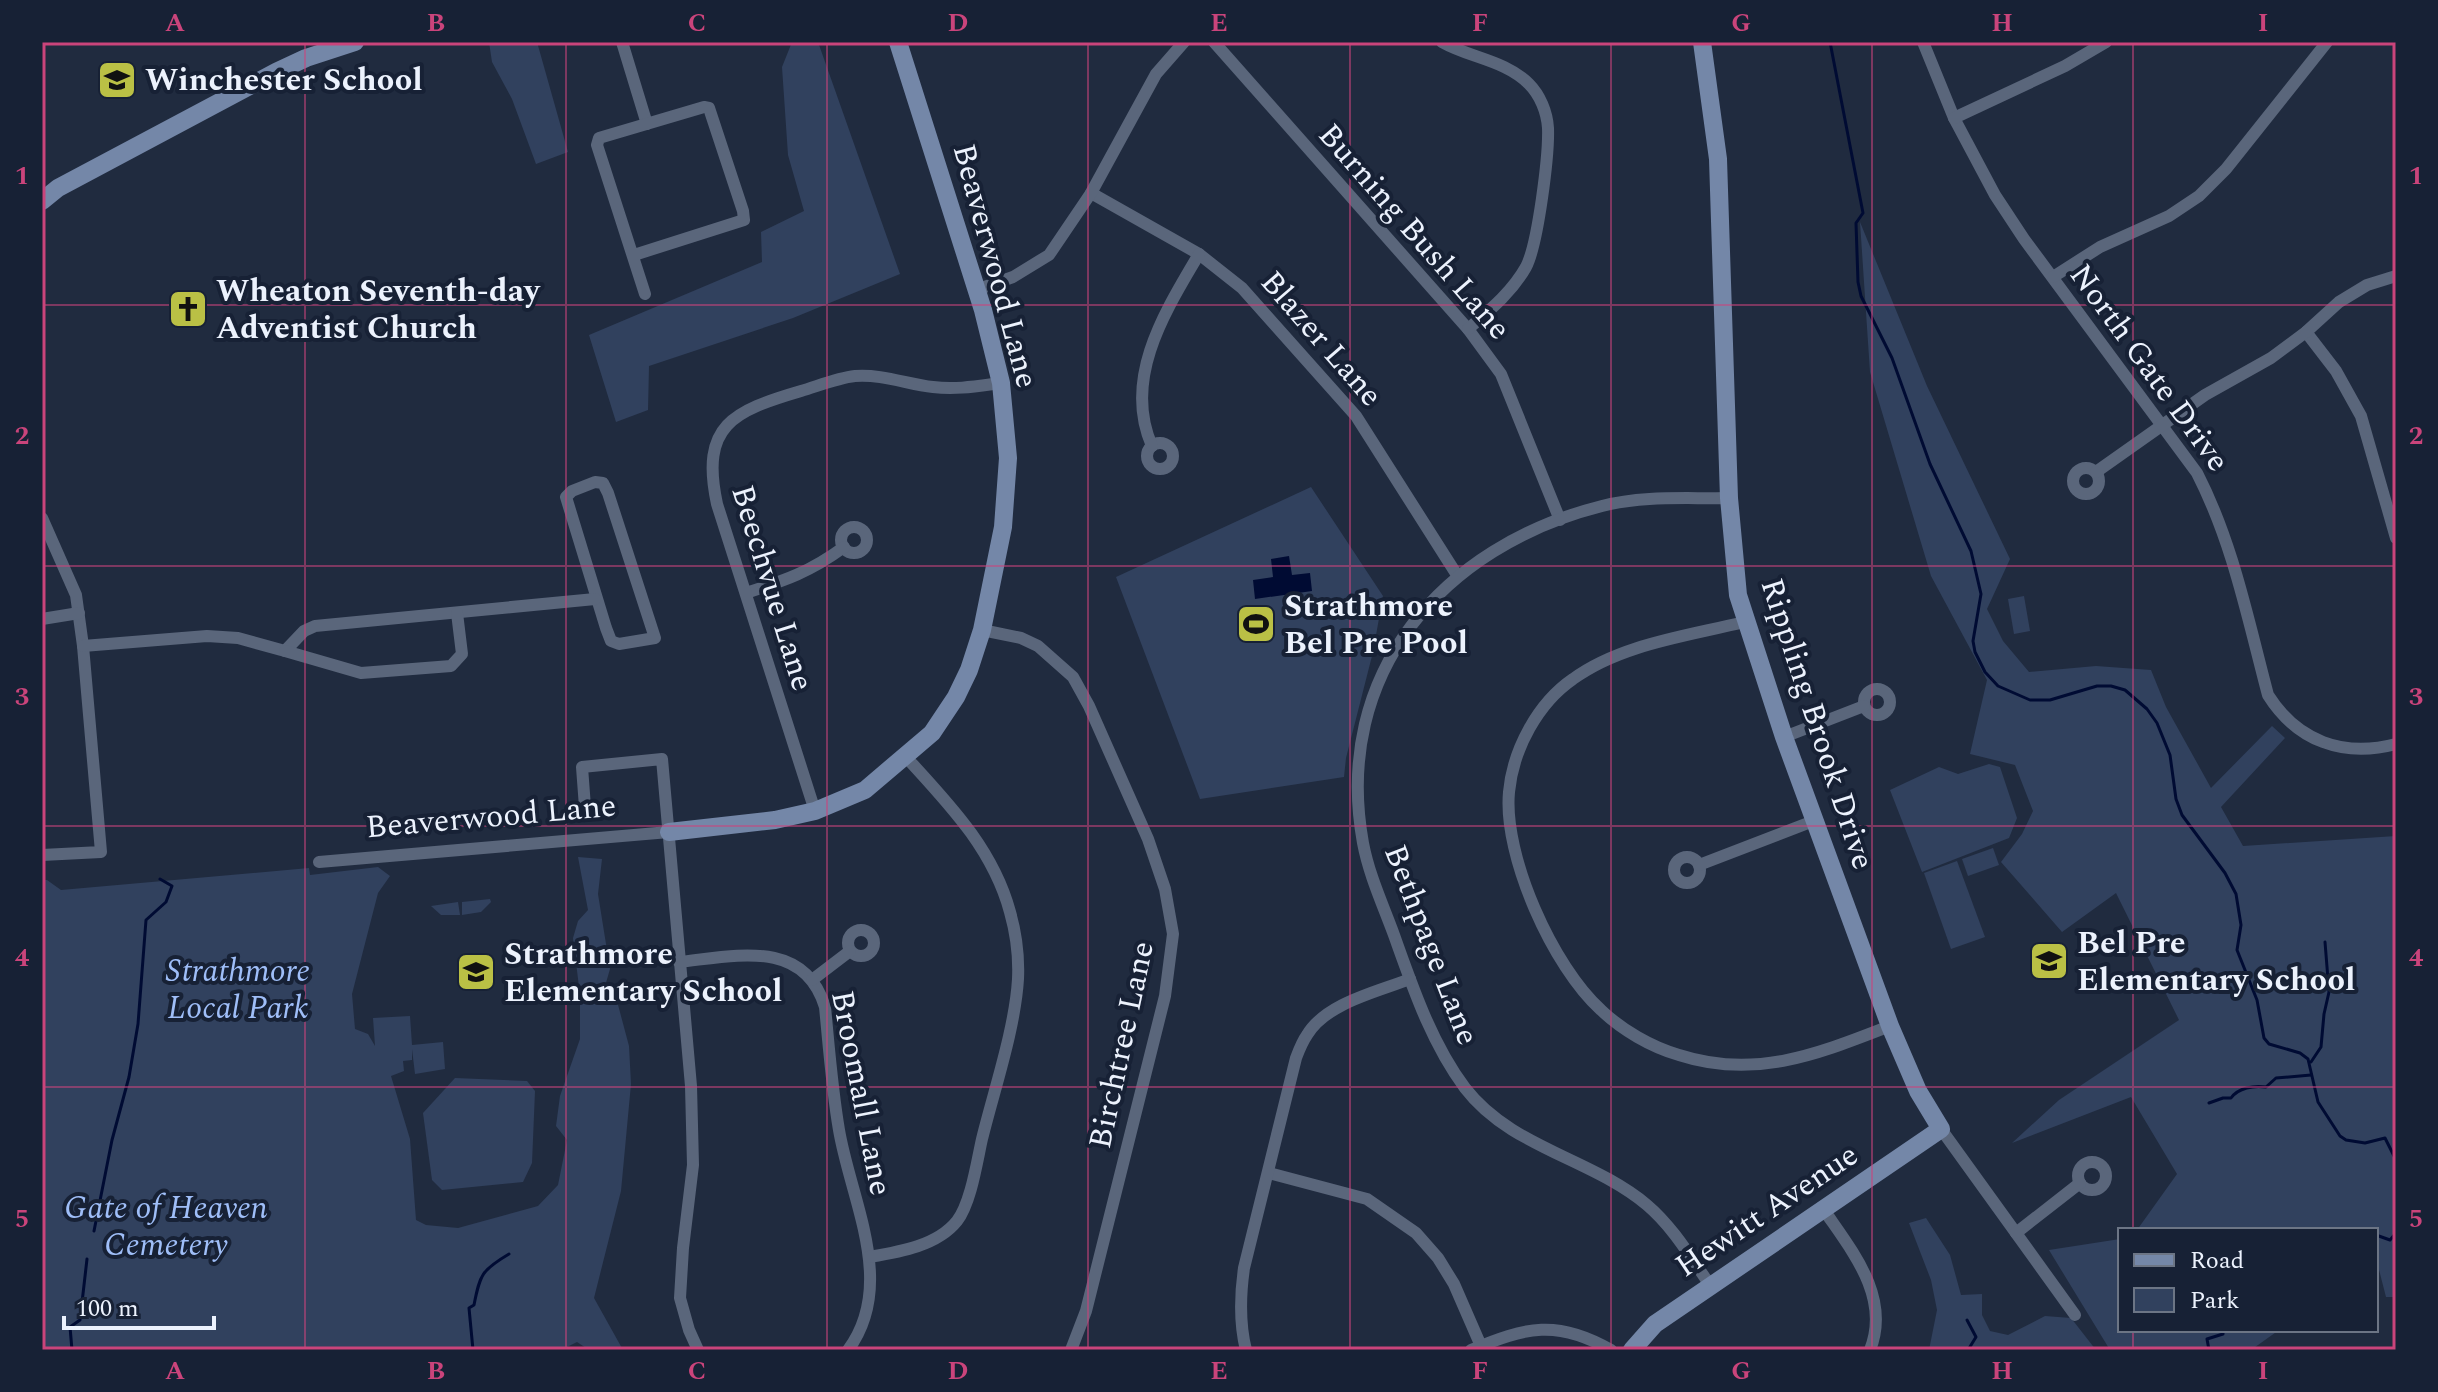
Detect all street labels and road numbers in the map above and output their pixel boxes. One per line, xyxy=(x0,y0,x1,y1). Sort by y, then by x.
street label: Burning Bush Lane xyxy=(1306,113,1522,351)
street label: Beaverwood Lane xyxy=(939,138,1051,394)
street label: North Gate Drive xyxy=(2057,254,2241,482)
street label: Blazer Lane xyxy=(1248,260,1394,418)
street label: Beechvue Lane xyxy=(717,479,827,697)
street label: Rippling Brook Drive xyxy=(1747,572,1887,876)
street label: Beaverwood Lane xyxy=(364,782,618,852)
street label: Bethpage Lane xyxy=(1370,838,1492,1052)
street label: Birchtree Lane xyxy=(1076,937,1168,1153)
street label: Broomall Lane xyxy=(817,986,905,1200)
street label: Hewitt Avenue xyxy=(1665,1131,1869,1291)

